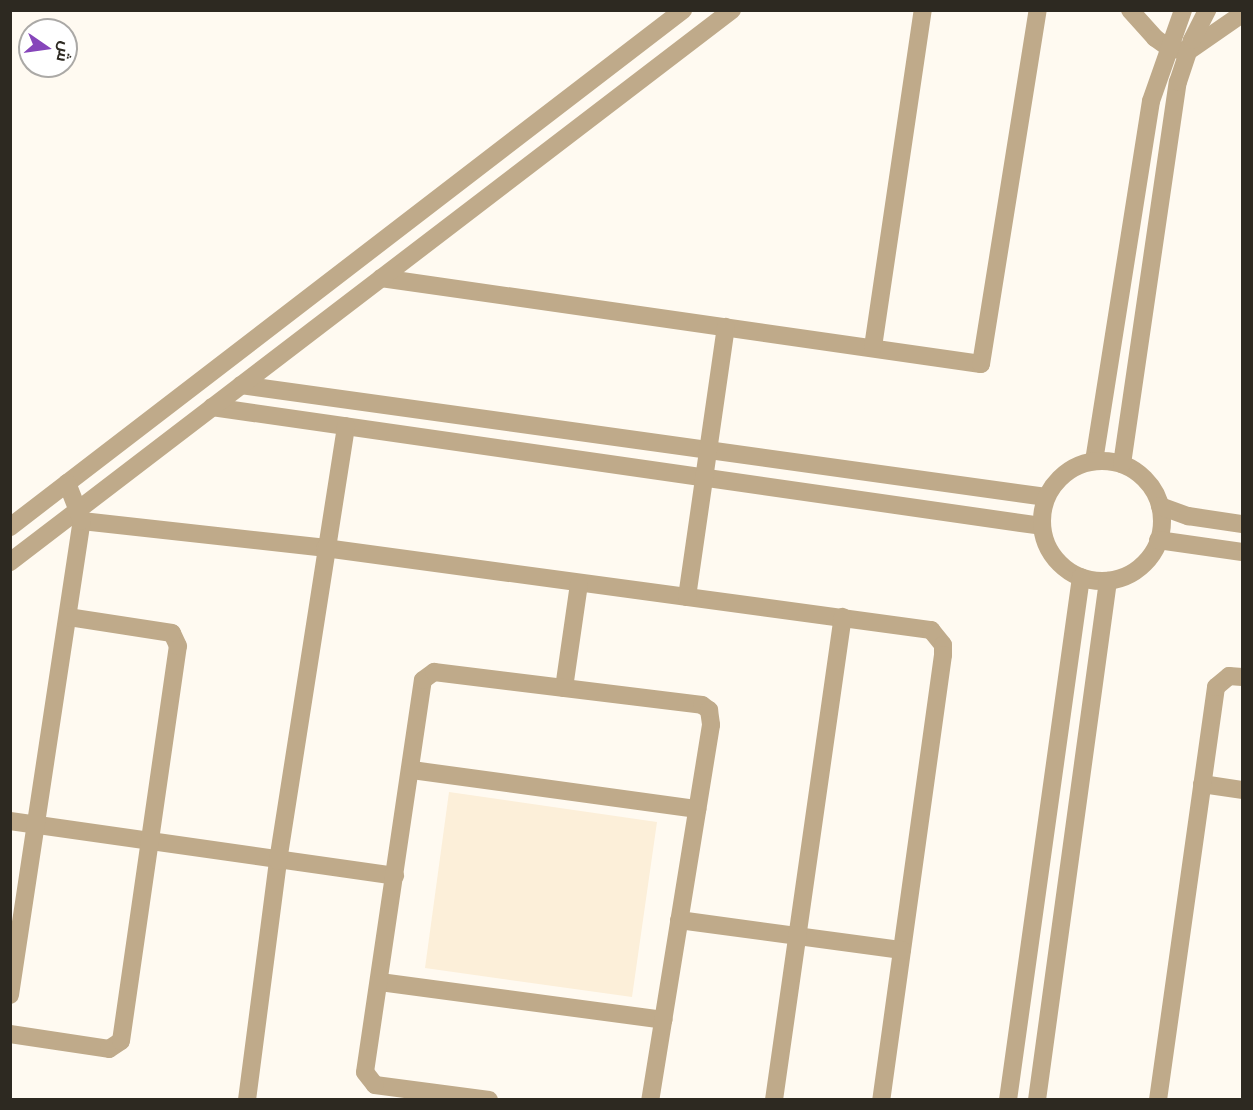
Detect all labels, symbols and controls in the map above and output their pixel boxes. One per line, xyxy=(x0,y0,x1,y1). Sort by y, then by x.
north arrow xyxy=(18,18,78,78)
text: ش xyxy=(50,39,78,64)

